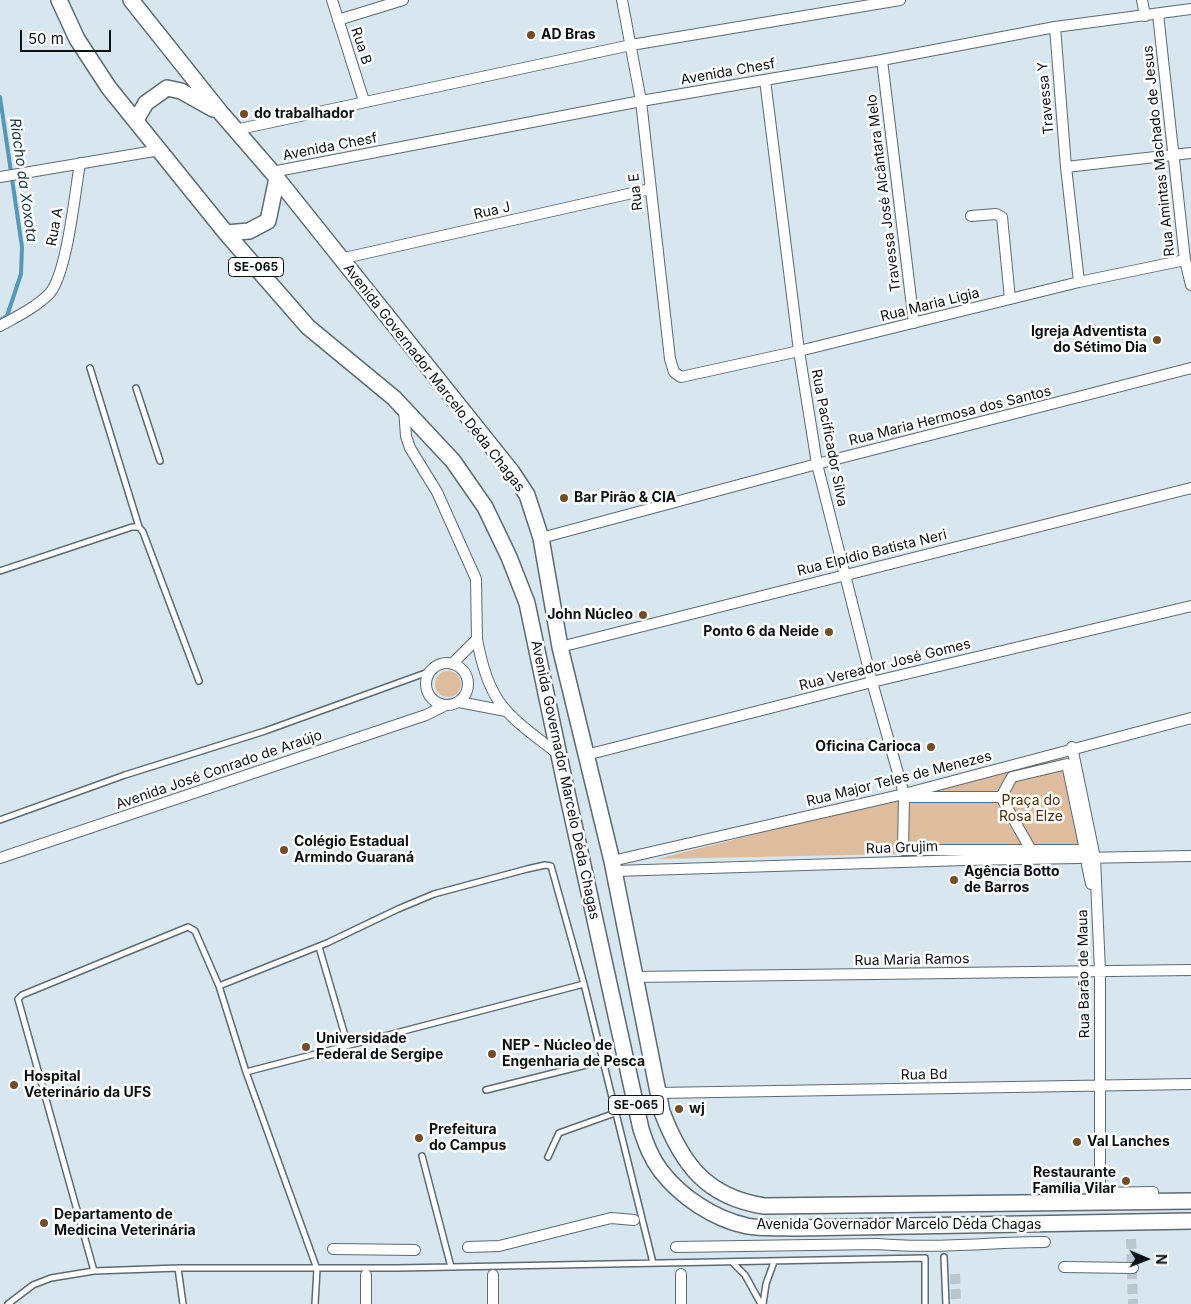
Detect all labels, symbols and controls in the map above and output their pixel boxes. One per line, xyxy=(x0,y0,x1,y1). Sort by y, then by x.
scale bar xyxy=(22,20,114,52)
street label: Rua B xyxy=(347,25,375,67)
place label: AD Bras xyxy=(541,27,596,43)
text: 50 m xyxy=(28,29,64,48)
marker: AD Bras xyxy=(525,29,537,41)
street label: Rua Amintas Machado de Jesus xyxy=(1140,45,1178,257)
street label: Avenida Chesf xyxy=(679,55,777,89)
street label: Travessa Y xyxy=(1034,61,1058,135)
street label: Travessa José Alcântara Melo xyxy=(864,93,904,293)
place label: do trabalhador xyxy=(254,106,354,122)
marker: do trabalhador xyxy=(238,108,250,120)
water label: Riacho da Xoxota xyxy=(5,117,41,243)
street label: Avenida Chesf xyxy=(281,130,379,164)
street label: Rua E xyxy=(626,172,646,212)
street label: Rua J xyxy=(472,199,512,223)
street label: Rua A xyxy=(43,206,67,248)
road number: SE-065 xyxy=(228,258,284,276)
street label: Avenida Governador Marcelo Déda Chagas xyxy=(340,261,528,495)
street label: Rua Maria Ligia xyxy=(879,285,981,325)
place label: Igreja Adventista do Sétimo Dia xyxy=(1031,324,1147,357)
marker: Igreja Adventista do Sétimo Dia xyxy=(1151,334,1163,346)
street label: Rua Pacificador Silva xyxy=(807,368,851,508)
street label: Rua Maria Hermosa dos Santos xyxy=(847,383,1053,449)
place label: Bar Pirão & CIA xyxy=(574,490,676,506)
marker: Bar Pirão & CIA xyxy=(558,492,570,504)
street label: Rua Elpídio Batista Neri xyxy=(795,526,949,580)
place label: John Núcleo xyxy=(547,607,633,623)
marker: John Núcleo xyxy=(637,609,649,621)
place label: Ponto 6 da Neide xyxy=(703,624,819,640)
marker: Ponto 6 da Neide xyxy=(823,626,835,638)
street label: Rua Vereador José Gomes xyxy=(798,636,972,694)
street label: Avenida Governador Marcelo Déda Chagas xyxy=(527,639,603,921)
street label: Avenida José Conrado de Araújo xyxy=(114,727,324,813)
place label: Oficina Carioca xyxy=(815,739,921,755)
marker: Oficina Carioca xyxy=(925,741,937,753)
street label: Rua Major Teles de Menezes xyxy=(805,748,993,810)
park label: Praça do Rosa Elze xyxy=(999,793,1063,826)
place label: Colégio Estadual Armindo Guaraná xyxy=(294,834,414,866)
street label: Rua Grujim xyxy=(866,838,938,858)
marker: Colégio Estadual Armindo Guaraná xyxy=(278,844,290,856)
place label: Agência Botto de Barros xyxy=(964,864,1060,896)
marker: Agência Botto de Barros xyxy=(948,874,960,886)
street label: Rua Barão de Maua xyxy=(1074,909,1094,1039)
street label: Rua Maria Ramos xyxy=(854,951,970,969)
place label: Universidade Federal de Sergipe xyxy=(316,1031,443,1064)
place label: NEP - Núcleo de Engenharia de Pesca xyxy=(502,1038,645,1070)
marker: Universidade Federal de Sergipe xyxy=(300,1041,312,1053)
marker: NEP - Núcleo de Engenharia de Pesca xyxy=(486,1048,498,1060)
street label: Rua Bd xyxy=(900,1066,948,1084)
place label: Hospital Veterinário da UFS xyxy=(24,1069,151,1102)
marker: Hospital Veterinário da UFS xyxy=(8,1079,20,1091)
road number: SE-065 xyxy=(608,1096,664,1114)
place label: wj xyxy=(689,1101,705,1117)
marker: wj xyxy=(673,1103,685,1115)
place label: Prefeitura do Campus xyxy=(429,1122,506,1154)
marker: Prefeitura do Campus xyxy=(413,1132,425,1144)
place label: Val Lanches xyxy=(1087,1134,1170,1150)
marker: Val Lanches xyxy=(1071,1136,1083,1148)
place label: Restaurante Família Vilar xyxy=(1032,1165,1116,1198)
marker: Restaurante Família Vilar xyxy=(1120,1175,1132,1187)
place label: Departamento de Medicina Veterinária xyxy=(54,1207,196,1240)
marker: Departamento de Medicina Veterinária xyxy=(38,1217,50,1229)
street label: Avenida Governador Marcelo Déda Chagas xyxy=(757,1217,1041,1233)
north arrow xyxy=(1121,1234,1171,1284)
text: N xyxy=(1153,1254,1170,1265)

